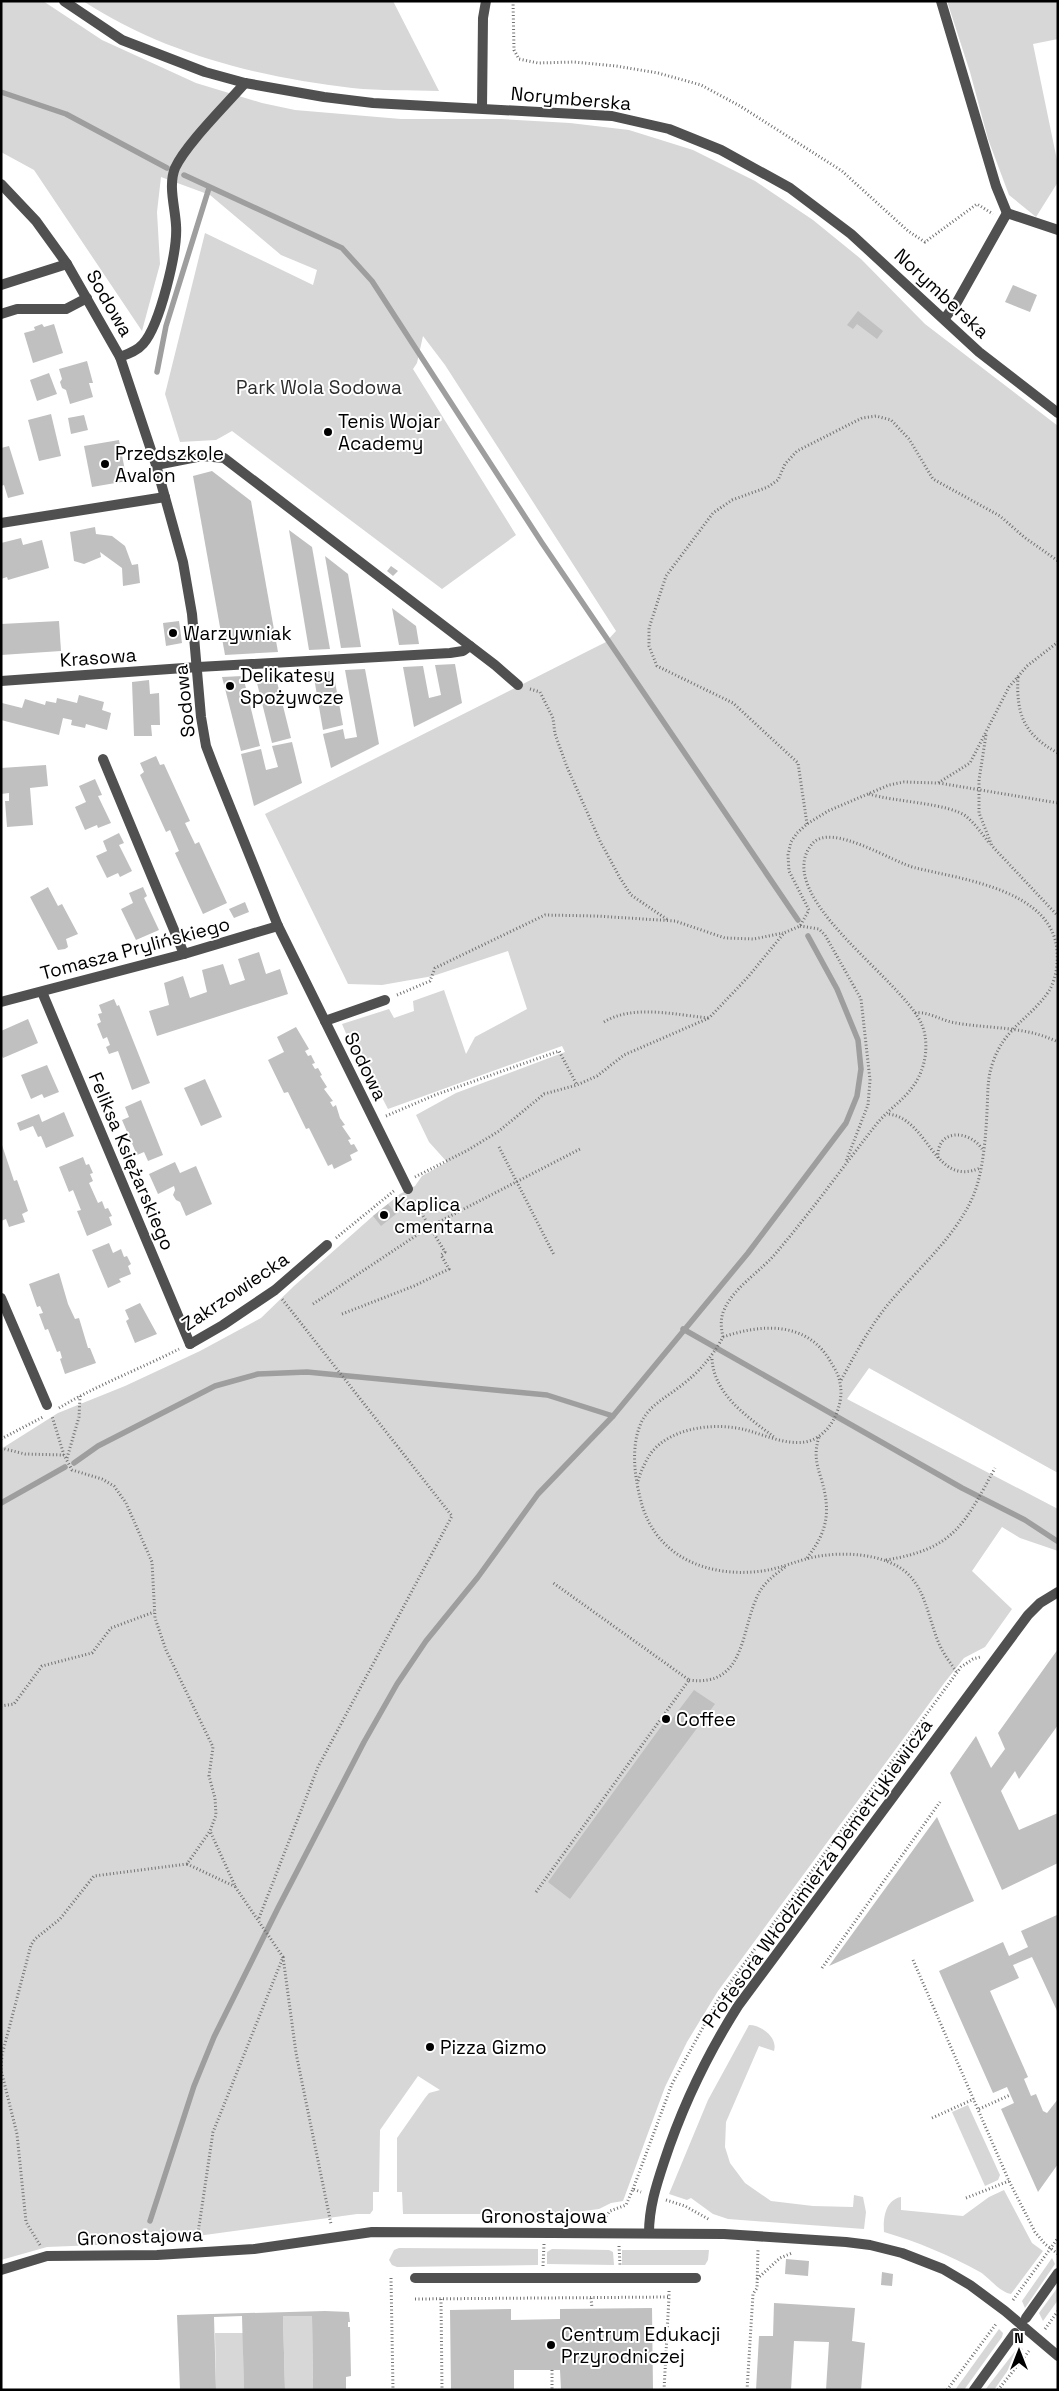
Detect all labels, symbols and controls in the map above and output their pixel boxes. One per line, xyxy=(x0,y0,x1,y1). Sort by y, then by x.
street label: Norymberska xyxy=(510,81,632,116)
street label: Norymberska xyxy=(889,243,994,344)
street label: Sodowa xyxy=(80,265,139,341)
park label: Park Wola Sodowa xyxy=(236,375,402,400)
place label: Tenis Wojar Academy xyxy=(338,409,440,456)
marker: Tenis Wojar Academy xyxy=(322,426,334,438)
place label: Przedszkole Avalon xyxy=(115,441,224,488)
marker: Przedszkole Avalon xyxy=(99,458,111,470)
place label: Warzywniak xyxy=(183,621,292,646)
marker: Warzywniak xyxy=(167,627,179,639)
street label: Krasowa xyxy=(59,642,137,673)
street label: Sodowa xyxy=(168,663,201,739)
place label: Delikatesy Spożywcze xyxy=(240,663,344,710)
marker: Delikatesy Spożywcze xyxy=(224,680,236,692)
street label: Tomasza Prylińskiego xyxy=(38,911,233,986)
street label: Sodowa xyxy=(338,1028,393,1105)
street label: Feliksa Księżarskiego xyxy=(83,1068,180,1254)
place label: Kaplica cmentarna xyxy=(394,1192,494,1239)
marker: Kaplica cmentarna xyxy=(378,1209,390,1221)
street label: Zakrzowiecka xyxy=(177,1246,294,1336)
place label: Coffee xyxy=(676,1707,736,1732)
marker: Coffee xyxy=(660,1713,672,1725)
street label: Profesora Włodzimierza Demetrykiewicza xyxy=(697,1714,938,2033)
place label: Pizza Gizmo xyxy=(440,2035,547,2060)
marker: Pizza Gizmo xyxy=(424,2041,436,2053)
street label: Gronostajowa xyxy=(481,2204,607,2229)
street label: Gronostajowa xyxy=(77,2222,204,2251)
place label: Centrum Edukacji Przyrodniczej xyxy=(561,2322,721,2369)
north arrow xyxy=(994,2326,1044,2376)
text: N xyxy=(1014,2329,1024,2347)
marker: Centrum Edukacji Przyrodniczej xyxy=(545,2339,557,2351)

